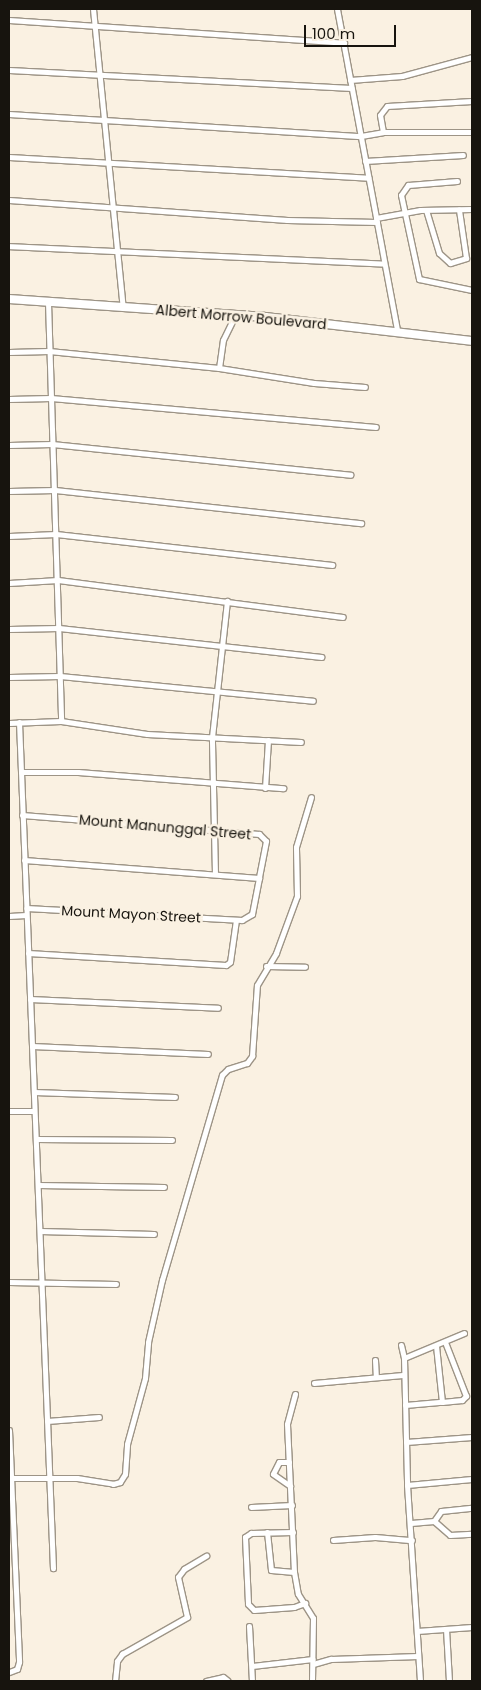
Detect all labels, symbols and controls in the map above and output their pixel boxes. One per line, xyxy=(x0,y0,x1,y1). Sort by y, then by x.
scale bar xyxy=(306,15,398,47)
text: 100 m xyxy=(312,23,355,44)
street label: Albert Morrow Boulevard xyxy=(155,301,327,333)
street label: Mount Manunggal Street xyxy=(78,811,252,843)
street label: Mount Mayon Street xyxy=(61,902,201,926)

